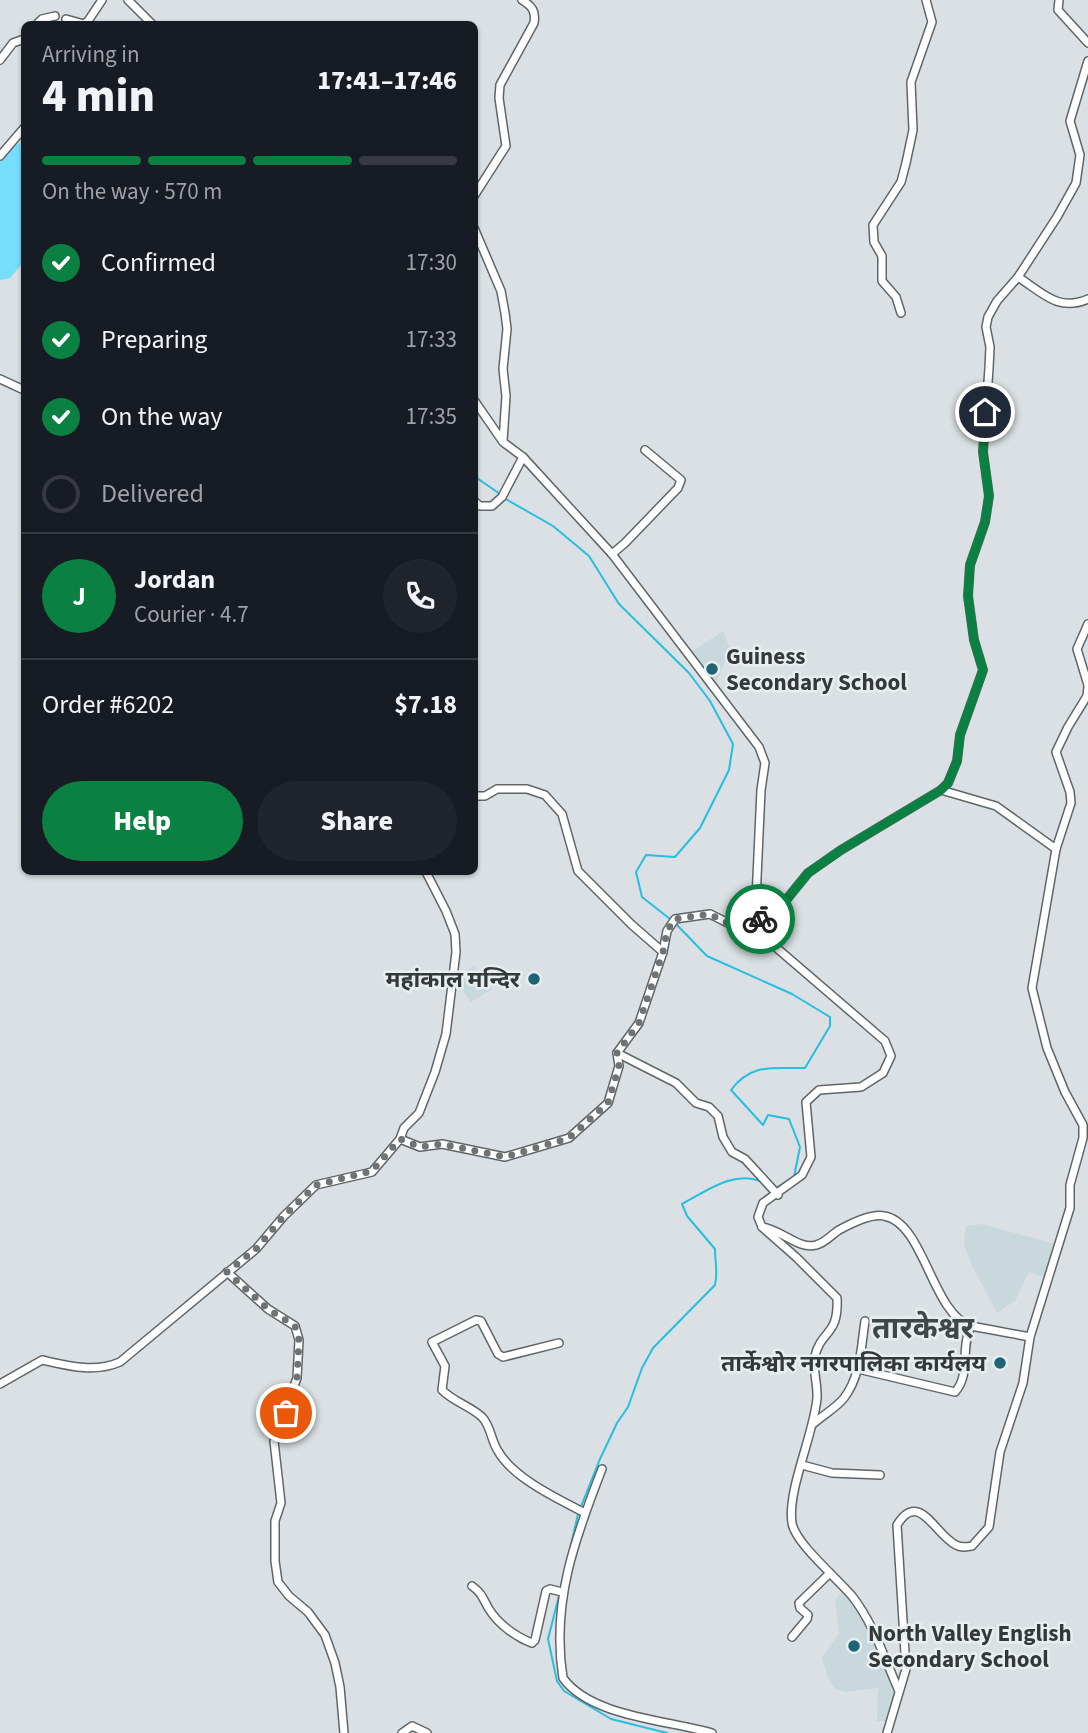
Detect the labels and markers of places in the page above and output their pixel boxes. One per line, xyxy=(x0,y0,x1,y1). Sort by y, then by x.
pin xyxy=(955,382,1015,442)
place label: Guiness Secondary School xyxy=(726,640,907,699)
marker: Guiness Secondary School xyxy=(704,661,720,677)
place label: महांकाल मन्दिर xyxy=(385,963,521,996)
marker: महांकाल मन्दिर xyxy=(526,971,542,987)
place label: तार्केश्वोर नगरपालिका कार्यलय xyxy=(721,1347,986,1380)
marker: तार्केश्वोर नगरपालिका कार्यलय xyxy=(992,1355,1008,1371)
pin xyxy=(256,1383,316,1443)
place label: North Valley English Secondary School xyxy=(868,1617,1072,1676)
marker: North Valley English Secondary School xyxy=(846,1638,862,1654)

